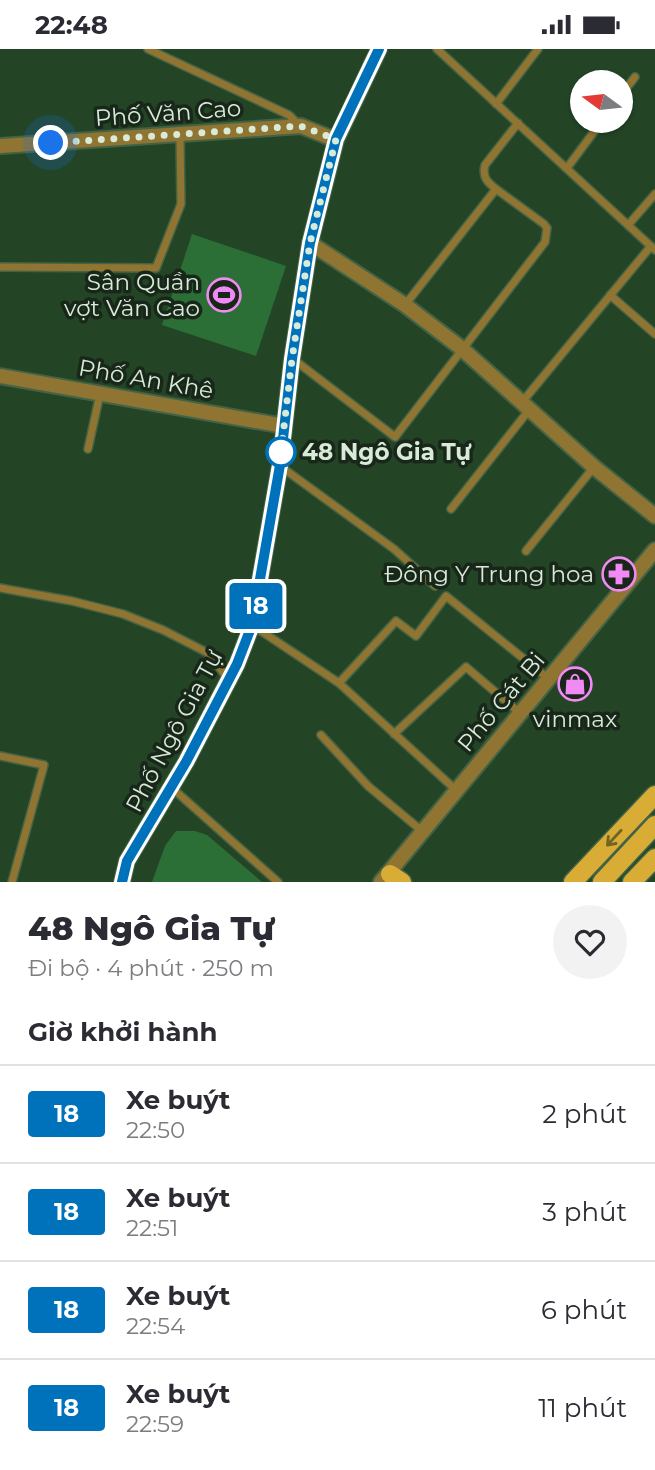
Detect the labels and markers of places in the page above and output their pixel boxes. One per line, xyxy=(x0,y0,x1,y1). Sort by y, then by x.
place label: Sân Quần vợt Văn Cao xyxy=(64,268,200,322)
sports icon: Sân Quần vợt Văn Cao xyxy=(205,276,243,314)
marker: 48 Ngô Gia Tự xyxy=(266,437,296,467)
place label: 48 Ngô Gia Tự xyxy=(302,438,472,466)
pharmacy icon: Đông Y Trung hoa xyxy=(600,555,638,593)
place label: Đông Y Trung hoa xyxy=(384,560,594,588)
shop icon: vinmax xyxy=(556,665,594,703)
place label: vinmax xyxy=(533,705,617,733)

